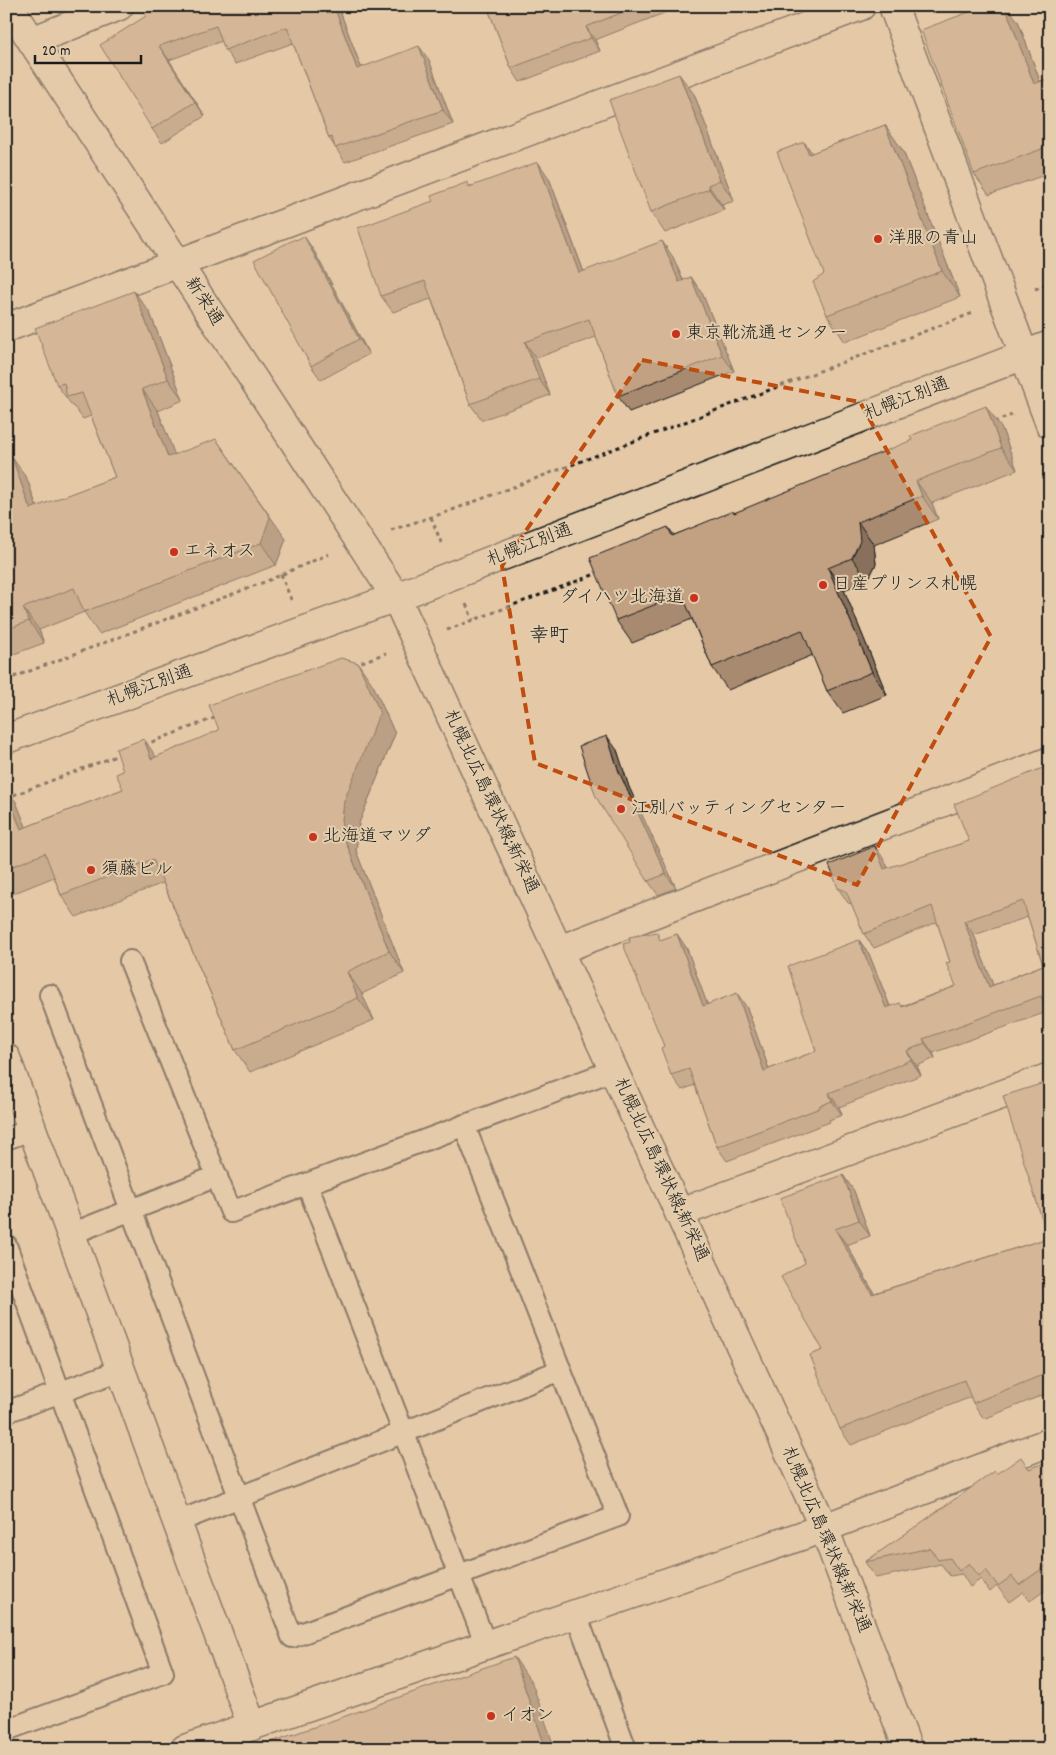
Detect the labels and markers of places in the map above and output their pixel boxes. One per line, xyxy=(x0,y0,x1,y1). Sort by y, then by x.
place label: 洋服の青山 xyxy=(888,227,978,252)
marker: 洋服の青山 xyxy=(872,233,884,245)
place label: 東京靴流通センター xyxy=(686,322,847,347)
marker: 東京靴流通センター xyxy=(670,328,682,340)
place label: エネオス xyxy=(184,540,255,565)
marker: エネオス xyxy=(168,546,180,558)
place label: 日産プリンス札幌 xyxy=(833,573,977,598)
marker: 日産プリンス札幌 xyxy=(817,579,829,591)
place label: ダイハツ北海道 xyxy=(560,586,684,611)
marker: ダイハツ北海道 xyxy=(688,592,700,604)
place label: 江別バッティングセンター xyxy=(631,797,846,822)
marker: 江別バッティングセンター xyxy=(615,803,627,815)
place label: 北海道マツダ xyxy=(323,825,431,850)
marker: 北海道マツダ xyxy=(307,831,319,843)
place label: 須藤ビル xyxy=(101,858,173,883)
marker: 須藤ビル xyxy=(85,864,97,876)
place label: イオン xyxy=(501,1704,554,1729)
marker: イオン xyxy=(485,1710,497,1722)

